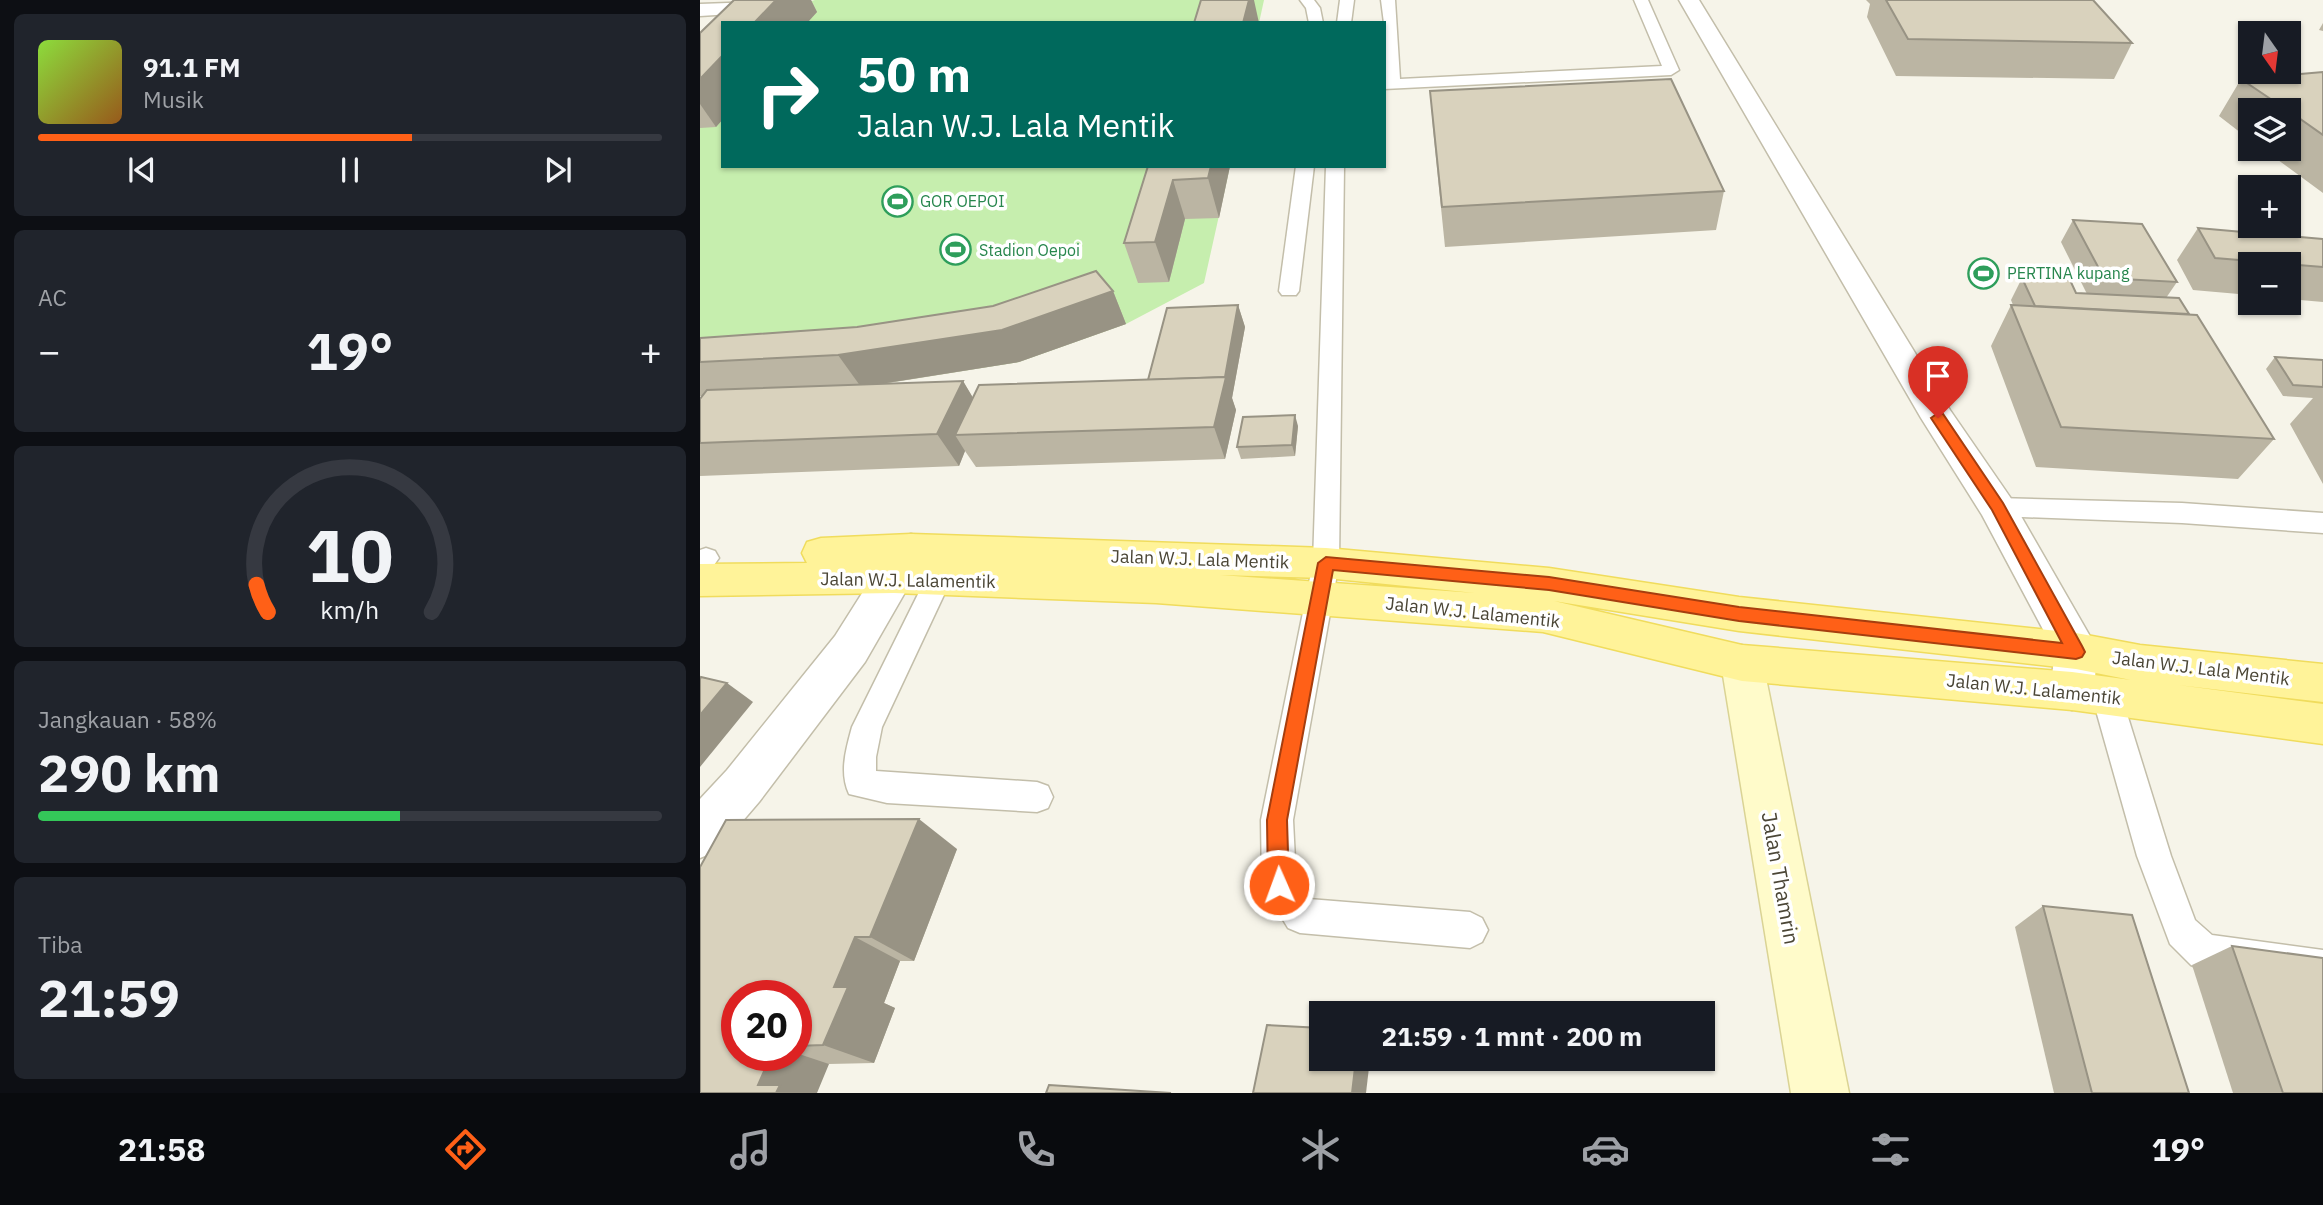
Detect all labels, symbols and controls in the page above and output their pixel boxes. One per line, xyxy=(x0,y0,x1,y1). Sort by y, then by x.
north arrow xyxy=(2238,21,2301,84)
map controls xyxy=(2238,21,2301,315)
text: 50 m xyxy=(857,42,971,105)
icon: right xyxy=(742,49,833,140)
text: 91.1 FM xyxy=(143,50,241,84)
text: Musik xyxy=(143,84,204,114)
button: layers xyxy=(2238,98,2301,161)
text: Jalan W.J. Lala Mentik xyxy=(857,104,1174,146)
icon: previous xyxy=(123,151,161,189)
icon: pause xyxy=(331,151,369,189)
icon: next xyxy=(539,151,577,189)
button: + xyxy=(2238,175,2301,238)
sports icon: GOR OEPOI xyxy=(880,184,914,218)
place label: GOR OEPOI xyxy=(920,191,1005,211)
sports icon: Stadion Oepoi xyxy=(939,233,973,267)
place label: Stadion Oepoi xyxy=(979,240,1080,260)
button: − xyxy=(2238,252,2301,315)
sports icon: PERTINA kupang xyxy=(1967,256,2001,290)
place label: PERTINA kupang xyxy=(2007,263,2130,283)
text: AC xyxy=(38,282,67,312)
text: 19° xyxy=(307,317,393,384)
text: − xyxy=(38,326,61,375)
text: + xyxy=(639,326,662,375)
pin xyxy=(1908,346,1968,418)
icon: arrive xyxy=(1919,357,1957,395)
text: 10 xyxy=(306,508,394,603)
street label: Jalan W.J. Lala Mentik xyxy=(1110,544,1290,574)
street label: Jalan W.J. Lalamentik xyxy=(820,567,996,593)
street label: Jalan W.J. Lalamentik xyxy=(1385,591,1562,633)
text: km/h xyxy=(321,593,379,626)
street label: Jalan W.J. Lala Mentik xyxy=(2111,646,2292,690)
street label: Jalan W.J. Lalamentik xyxy=(1946,668,2123,710)
text: Jangkauan · 58% xyxy=(38,704,217,734)
text: 290 km xyxy=(38,739,220,806)
street label: Jalan Thamrin xyxy=(1756,810,1806,946)
position arrow xyxy=(1242,848,1316,922)
text: Tiba xyxy=(38,929,83,959)
text: 21:59 xyxy=(38,964,180,1031)
speed limit sign: 20 xyxy=(721,980,812,1071)
text: 21:59 · 1 mnt · 200 m xyxy=(1382,1019,1642,1053)
icon: directions xyxy=(441,1125,490,1174)
icon: music xyxy=(726,1125,775,1174)
icon: phone xyxy=(1011,1125,1060,1174)
icon: climate xyxy=(1296,1125,1345,1174)
icon: car xyxy=(1581,1125,1630,1174)
icon: filters xyxy=(1866,1125,1915,1174)
text: 21:58 xyxy=(118,1128,205,1170)
text: 19° xyxy=(2151,1128,2205,1170)

